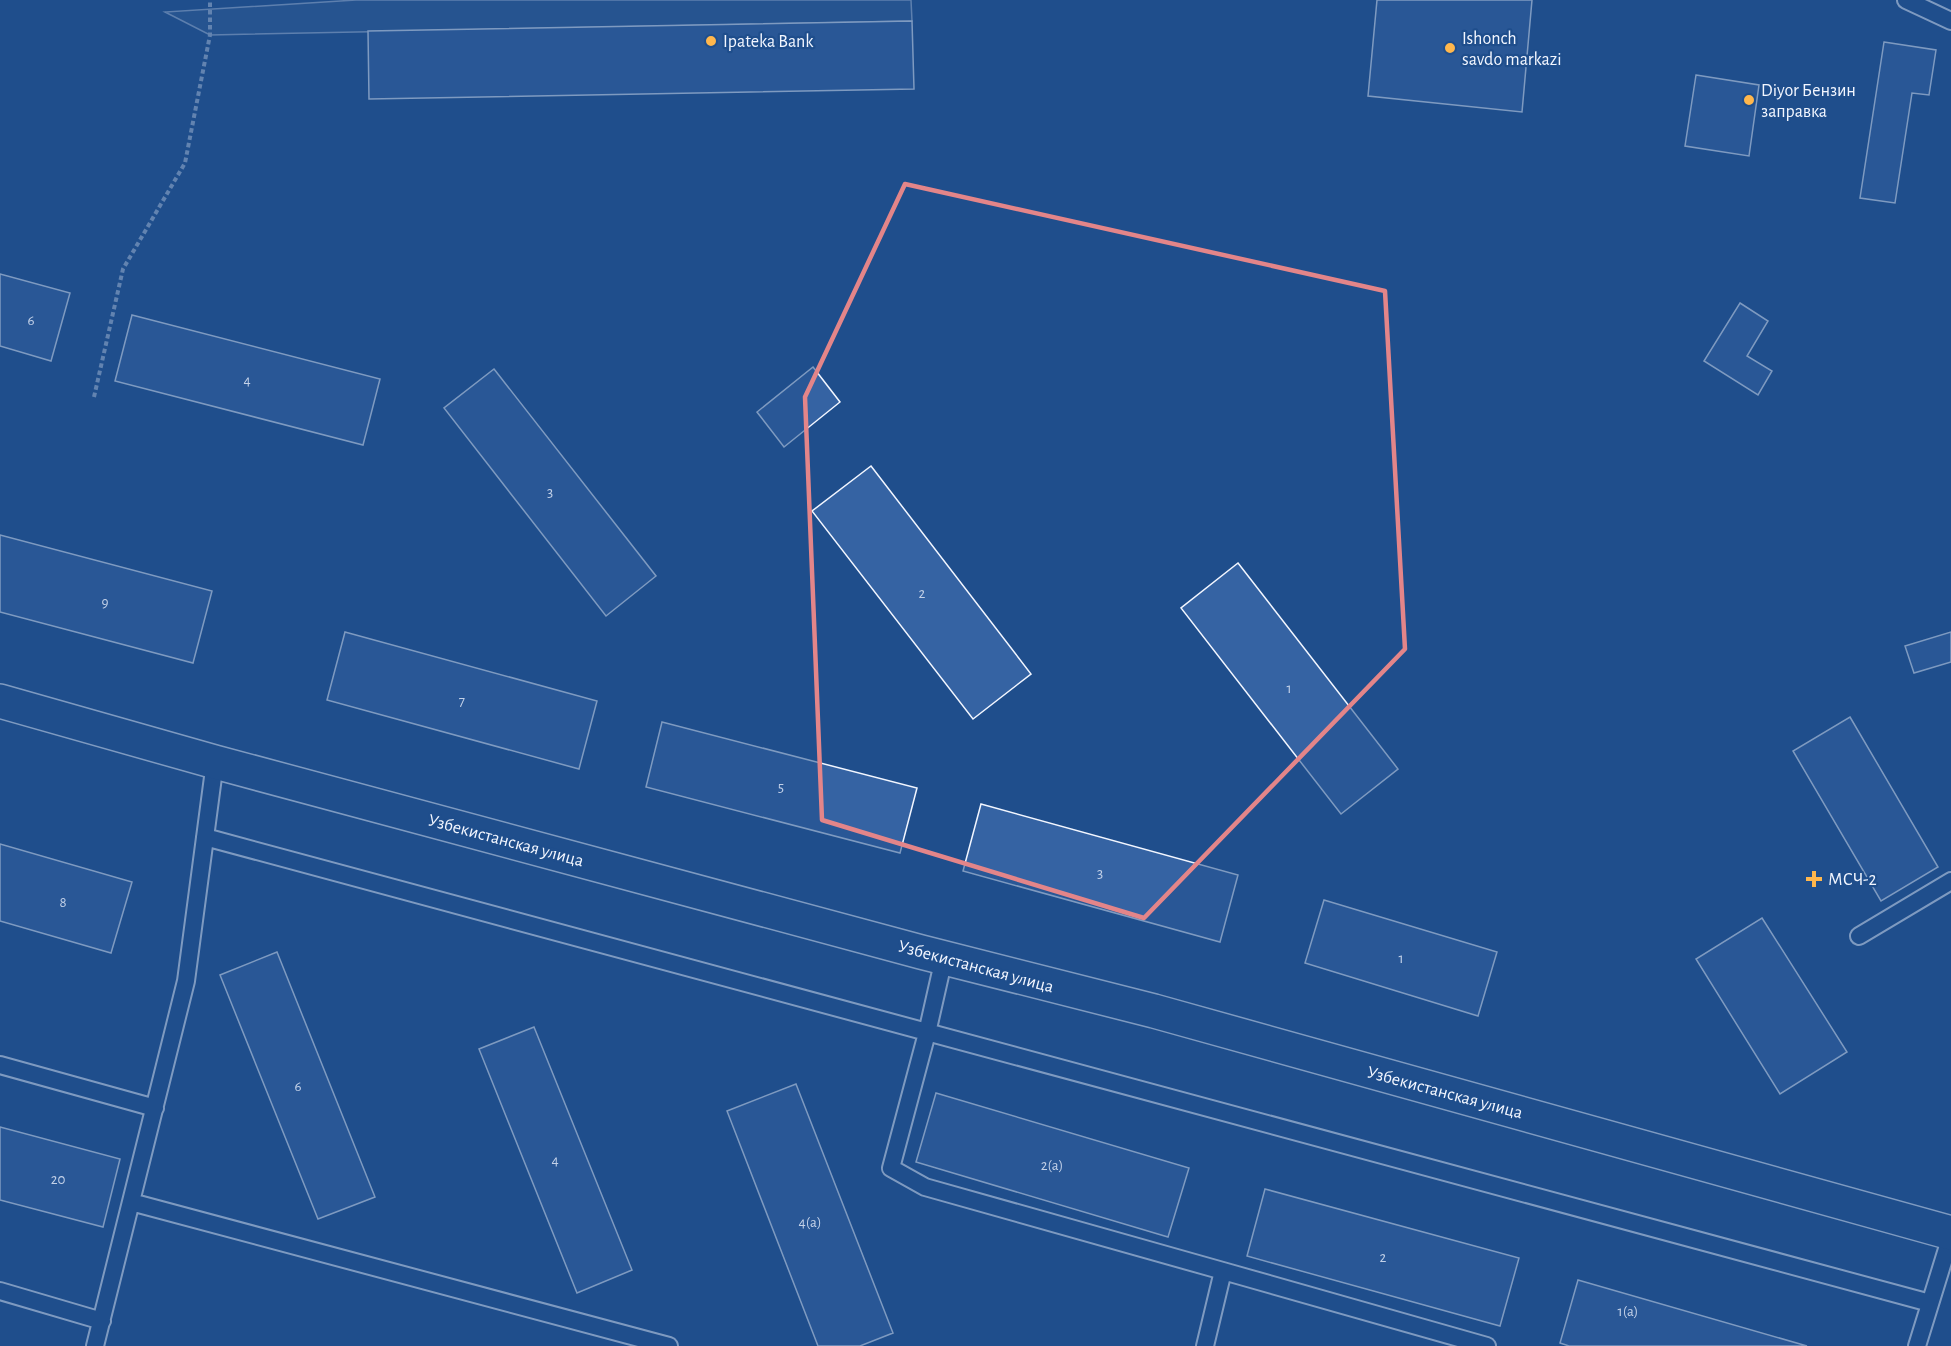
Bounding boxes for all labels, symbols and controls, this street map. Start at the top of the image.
place label: Ishonch savdo markazi [1462,30,1562,69]
place label: Ipateka Bank [723,33,814,51]
marker: Ipateka Bank [704,34,718,48]
marker: Ishonch savdo markazi [1443,41,1457,55]
place label: Diyor Бензин заправка [1761,82,1856,121]
marker: Diyor Бензин заправка [1742,93,1756,107]
house number: 6 [27,313,35,328]
house number: 4 [243,373,251,388]
house number: 3 [547,485,553,500]
house number: 2 [919,586,926,601]
house number: 9 [101,595,109,610]
house number: 1 [1286,681,1292,696]
house number: 7 [459,694,465,709]
house number: 5 [778,780,784,795]
street label: Узбекистанская улица [426,811,586,870]
house number: 3 [1097,866,1103,881]
marker: МСЧ-2 [1805,870,1823,888]
place label: МСЧ-2 [1828,871,1877,889]
house number: 8 [59,895,67,910]
street label: Узбекистанская улица [896,937,1056,996]
house number: 1 [1398,951,1404,966]
street label: Узбекистанская улица [1365,1063,1525,1122]
house number: 6 [294,1079,302,1094]
house number: 4 [551,1153,559,1168]
house number: 2(а) [1041,1158,1063,1173]
house number: 20 [51,1172,65,1187]
house number: 4(а) [799,1215,821,1230]
house number: 2 [1380,1250,1387,1265]
house number: 1(а) [1618,1304,1638,1319]

